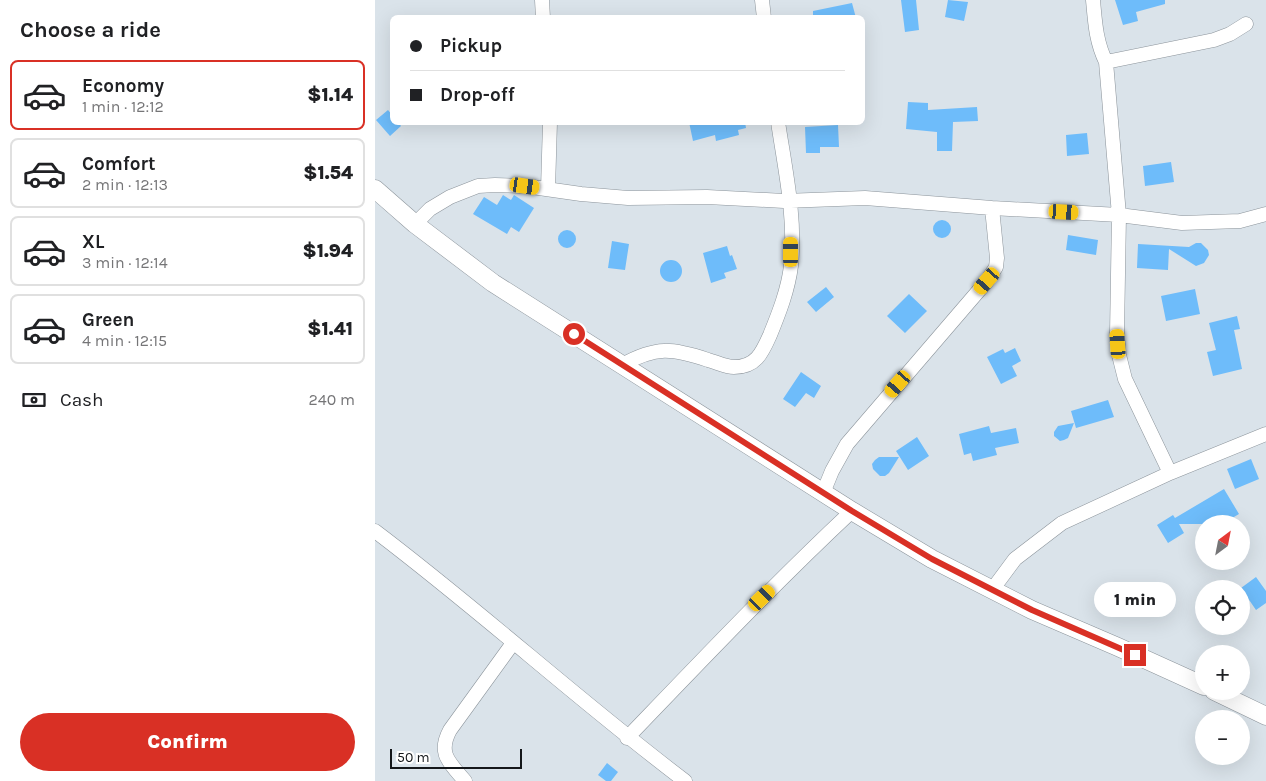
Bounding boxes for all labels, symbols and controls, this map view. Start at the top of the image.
text: Choose a ride [20,17,161,43]
text: Pickup [440,35,502,57]
icon: car [22,73,67,118]
text: Economy [82,75,164,97]
text: $1.14 [307,84,353,106]
text: Drop-off [440,84,515,106]
text: 1 min · 12:12 [82,97,164,116]
icon: car [22,151,67,196]
text: Comfort [82,153,156,175]
text: $1.54 [303,162,353,184]
text: 2 min · 12:13 [82,175,168,194]
car [509,176,540,196]
car [1048,204,1079,220]
icon: car [22,229,67,274]
text: XL [82,231,104,253]
car [783,237,798,267]
text: $1.94 [302,240,353,262]
text: 3 min · 12:14 [82,253,168,272]
car [971,265,1002,297]
icon: car [22,307,67,352]
text: Green [82,309,134,331]
text: $1.41 [307,318,353,340]
route start [563,323,585,345]
car [1109,329,1126,359]
text: 4 min · 12:15 [82,331,167,350]
car [882,368,913,400]
icon: cash [20,386,48,414]
text: Cash [60,389,104,411]
text: 240 m [309,390,355,409]
north arrow [1195,515,1250,570]
map controls [1195,515,1250,765]
button: locate [1195,580,1250,635]
car [746,582,778,614]
callout: 1 min [1094,582,1176,618]
text: 1 min [1114,590,1156,609]
route end [1124,644,1146,666]
button: + [1195,645,1250,700]
button: − [1195,710,1250,765]
button: Confirm [20,713,355,771]
scale bar [390,746,523,769]
text: 50 m [397,749,430,766]

